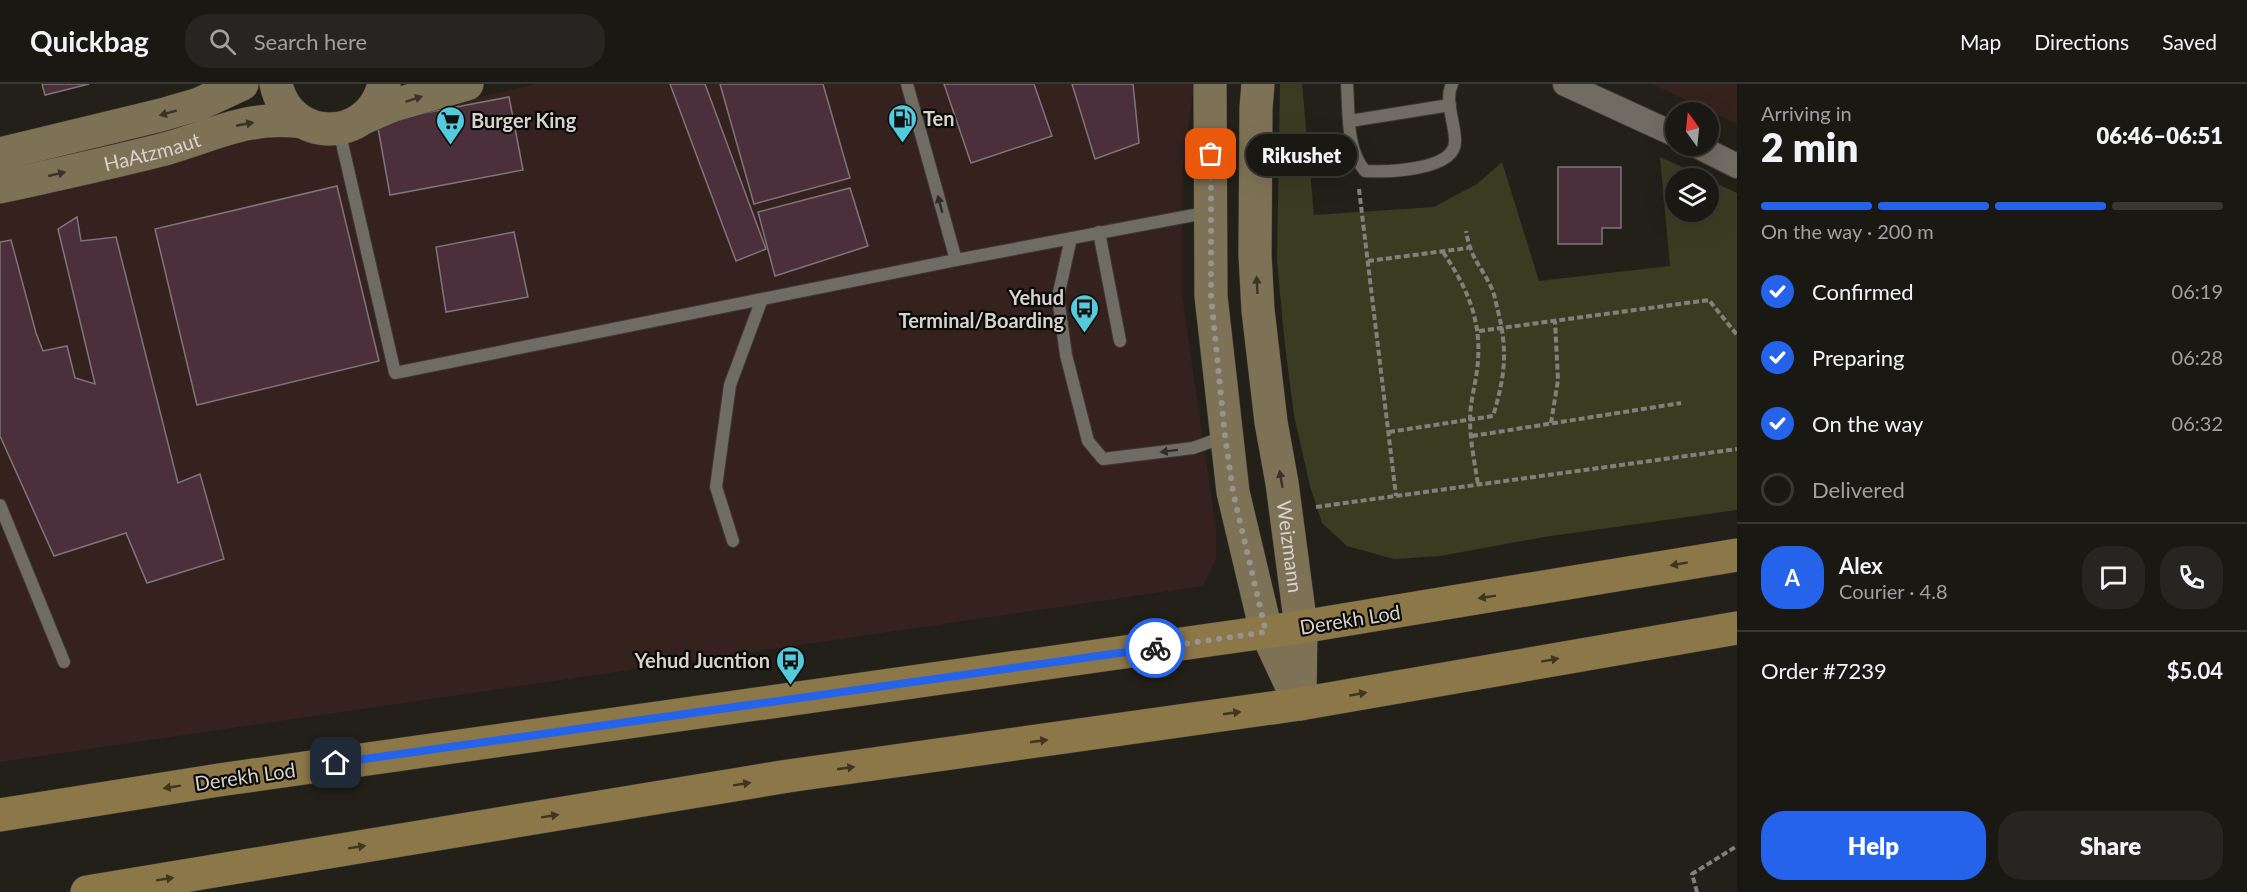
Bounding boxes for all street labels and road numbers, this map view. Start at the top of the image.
street label: HaAtzmaut [101,127,203,176]
street label: Weizmann [1272,499,1308,594]
street label: Derekh Lod [1298,599,1402,639]
street label: Derekh Lod [193,757,297,795]

